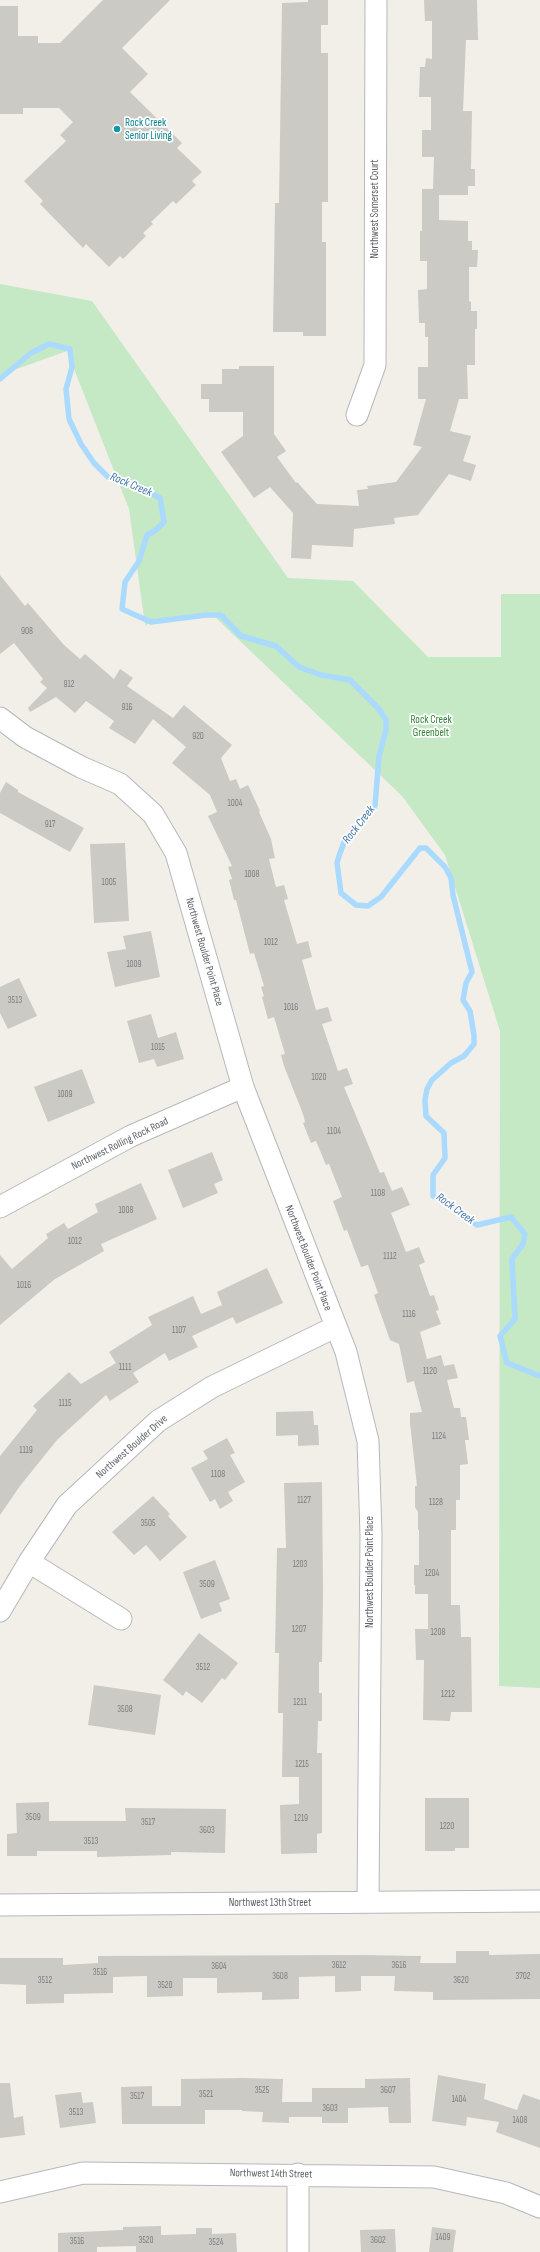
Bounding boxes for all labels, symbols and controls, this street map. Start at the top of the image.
place label: Rock Creek Senior Living [125,116,172,142]
marker: Rock Creek Senior Living [112,124,122,134]
street label: Northwest Somerset Court [368,159,382,259]
water label: Rock Creek [108,470,154,500]
house number: 908 [21,627,33,637]
house number: 912 [64,680,74,690]
house number: 916 [121,703,133,713]
park label: Rock Creek Greenbelt [410,713,452,739]
house number: 920 [192,732,204,742]
house number: 1004 [228,799,242,809]
water label: Rock Creek [340,803,378,847]
house number: 917 [45,820,55,830]
house number: 1008 [244,870,260,880]
house number: 1005 [102,878,116,888]
street label: Northwest Boulder Point Place [182,896,226,1008]
house number: 1012 [264,938,278,948]
house number: 1009 [126,960,142,970]
house number: 3513 [8,996,22,1006]
house number: 1016 [284,1003,298,1013]
house number: 1015 [151,1043,165,1053]
house number: 1020 [312,1073,326,1083]
house number: 1009 [57,1090,73,1100]
street label: Northwest Rolling Rock Road [69,1115,171,1173]
house number: 1104 [327,1127,341,1137]
house number: 1108 [371,1189,385,1199]
water label: Rock Creek [433,1190,477,1228]
street label: Northwest Boulder Point Place [282,1203,334,1313]
house number: 1008 [118,1206,134,1216]
house number: 1012 [68,1237,82,1247]
house number: 1112 [383,1252,397,1262]
house number: 1016 [17,1281,31,1291]
house number: 1116 [402,1310,416,1320]
house number: 1107 [172,1326,186,1336]
house number: 1111 [119,1363,131,1373]
house number: 1120 [423,1367,437,1377]
house number: 1115 [58,1399,72,1409]
street label: Northwest Boulder Drive [94,1412,170,1482]
house number: 1124 [432,1432,446,1442]
house number: 1119 [19,1446,33,1456]
house number: 1108 [211,1470,225,1480]
house number: 1127 [297,1496,311,1506]
house number: 1128 [429,1498,443,1508]
street label: Northwest Boulder Point Place [363,1516,377,1628]
house number: 3505 [140,1519,156,1529]
house number: 1203 [293,1560,307,1570]
house number: 1204 [425,1569,439,1579]
house number: 3509 [199,1580,215,1590]
house number: 1207 [292,1625,306,1635]
house number: 1208 [431,1628,445,1638]
house number: 3512 [196,1663,210,1673]
house number: 1212 [441,1690,455,1700]
house number: 1211 [293,1698,307,1708]
house number: 3508 [117,1705,133,1715]
house number: 1215 [295,1760,309,1770]
house number: 3509 [25,1813,41,1823]
house number: 1219 [294,1814,308,1824]
house number: 3517 [141,1818,155,1828]
house number: 1220 [440,1822,454,1832]
house number: 3603 [199,1826,215,1836]
house number: 3513 [84,1837,98,1847]
street label: Northwest 13th Street [229,1896,311,1910]
house number: 3612 [332,1961,346,1971]
house number: 3616 [392,1961,406,1971]
house number: 3604 [211,1962,227,1972]
house number: 3516 [93,1968,107,1978]
house number: 3608 [272,1972,288,1982]
house number: 3702 [515,1972,531,1982]
house number: 3512 [38,1976,52,1986]
house number: 3620 [453,1976,469,1986]
house number: 3520 [157,1981,173,1991]
house number: 3525 [255,2086,269,2096]
house number: 3607 [380,2086,396,2096]
house number: 3521 [199,2090,213,2100]
house number: 3517 [130,2092,144,2102]
house number: 1404 [452,2095,466,2105]
house number: 3603 [322,2104,338,2114]
house number: 3513 [69,2108,83,2118]
house number: 1408 [513,2116,527,2126]
street label: Northwest 14th Street [230,2167,312,2181]
house number: 1409 [436,2233,450,2243]
house number: 3520 [138,2236,154,2246]
house number: 3602 [370,2236,386,2246]
house number: 3516 [70,2237,84,2247]
house number: 3524 [209,2238,223,2248]

